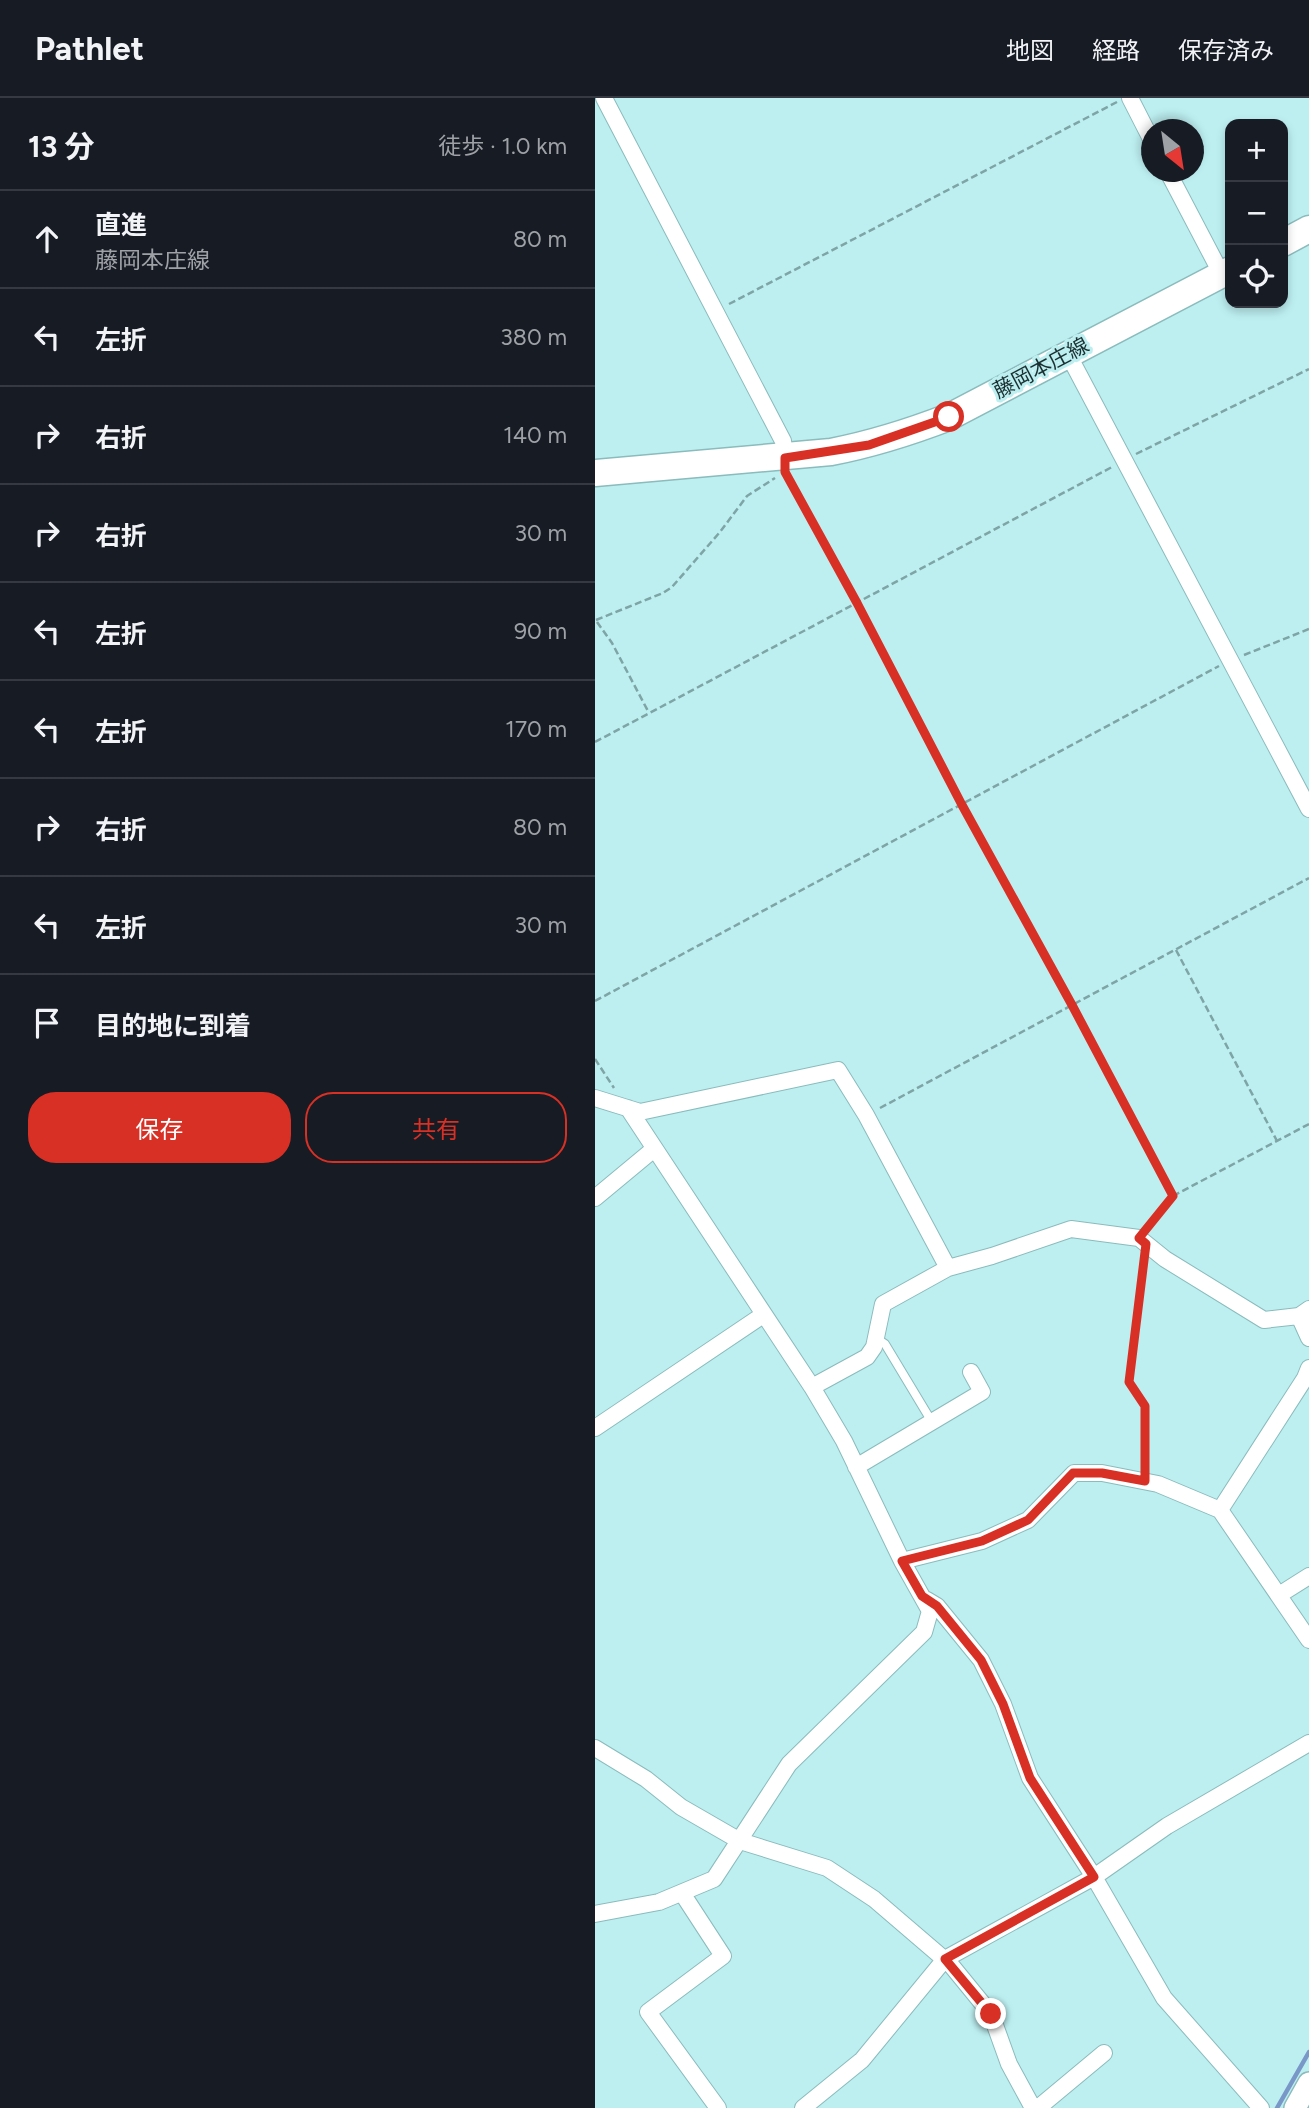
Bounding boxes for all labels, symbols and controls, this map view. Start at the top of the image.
text: Pathlet [35,29,144,68]
text: 地図 [1006,36,1054,65]
text: 経路 [1092,36,1140,65]
text: 保存済み [1178,36,1274,65]
north arrow [1141,119,1204,182]
map controls [1225,119,1288,308]
button: + [1225,119,1288,182]
text: 13 分 [28,128,94,165]
text: 徒歩 · 1.0 km [438,132,567,160]
button: − [1225,182,1288,245]
text: 直進 [95,209,147,241]
icon: ahead [28,220,66,258]
text: 80 m [513,225,567,253]
button: locate [1225,245,1288,308]
text: 藤岡本庄線 [95,246,210,274]
icon: left [28,318,66,356]
text: 380 m [500,323,567,351]
text: 左折 [95,324,147,356]
street label: 藤岡本庄線 [989,332,1093,403]
route start [933,401,964,432]
icon: right [28,416,66,454]
text: 140 m [503,421,567,449]
text: 右折 [95,422,147,454]
icon: right [28,514,66,552]
text: 30 m [514,519,567,547]
text: 右折 [95,520,147,552]
icon: left [28,612,66,650]
text: 90 m [514,617,567,645]
text: 左折 [95,618,147,650]
icon: left [28,710,66,748]
text: 170 m [505,715,567,743]
text: 左折 [95,716,147,748]
icon: right [28,808,66,846]
text: 80 m [513,813,567,841]
text: 右折 [95,814,147,846]
icon: left [28,906,66,944]
text: 30 m [514,911,567,939]
text: 左折 [95,912,147,944]
icon: arrive [28,1004,66,1042]
text: 目的地に到着 [95,1010,251,1042]
button: 保存 [28,1092,291,1163]
button: 共有 [305,1092,567,1163]
route end [975,1998,1006,2029]

